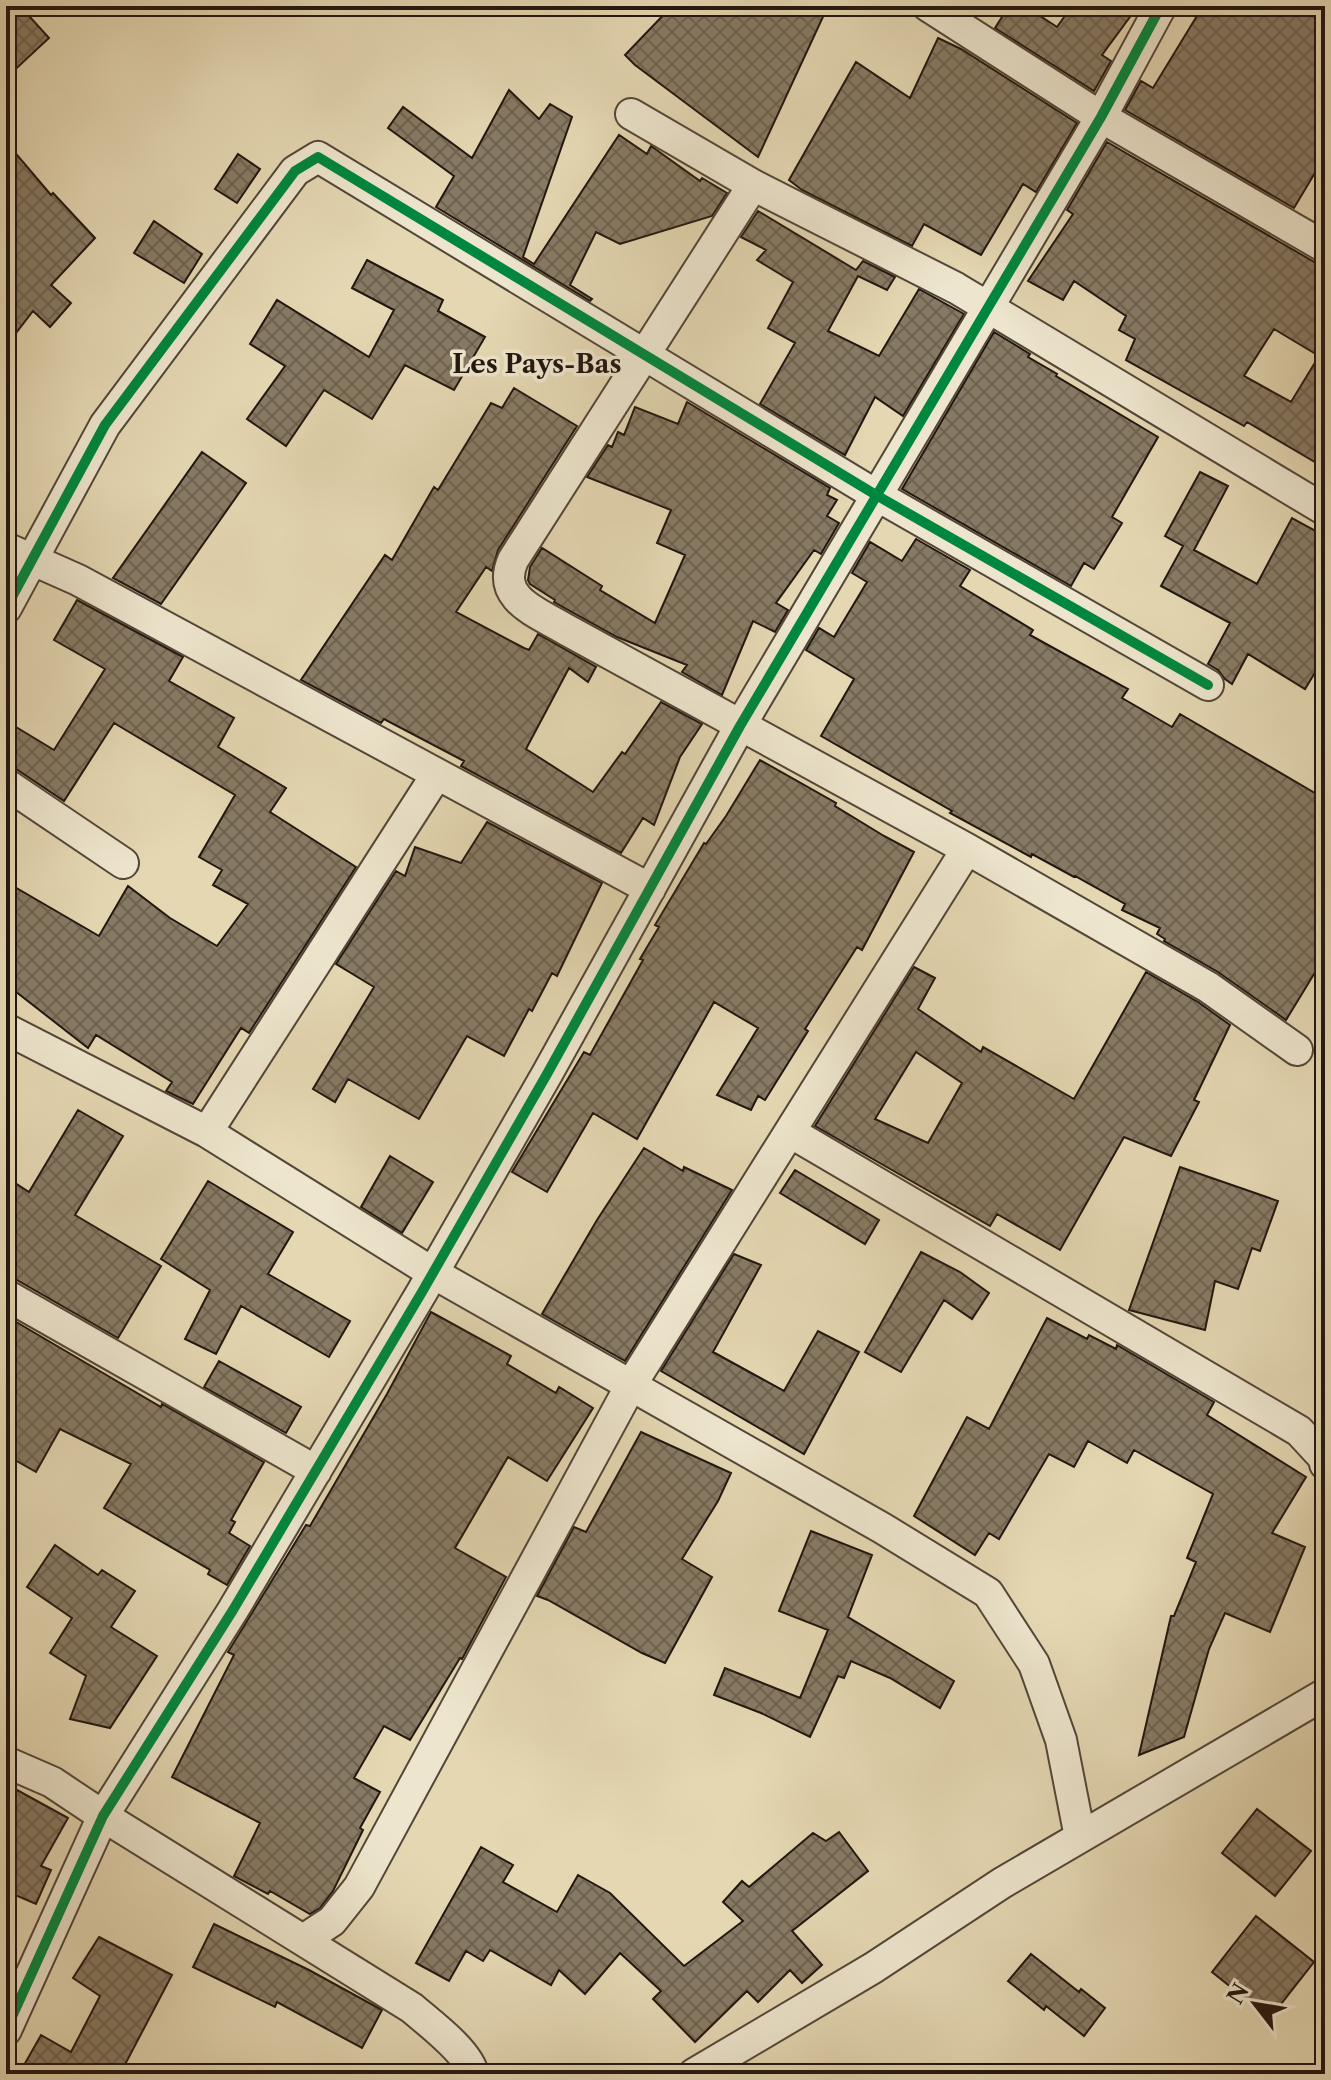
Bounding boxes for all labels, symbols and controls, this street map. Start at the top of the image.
district label: Les Pays-Bas [452,348,622,380]
north arrow [1215,1964,1295,2044]
text: N [1222,1979,1255,2009]

